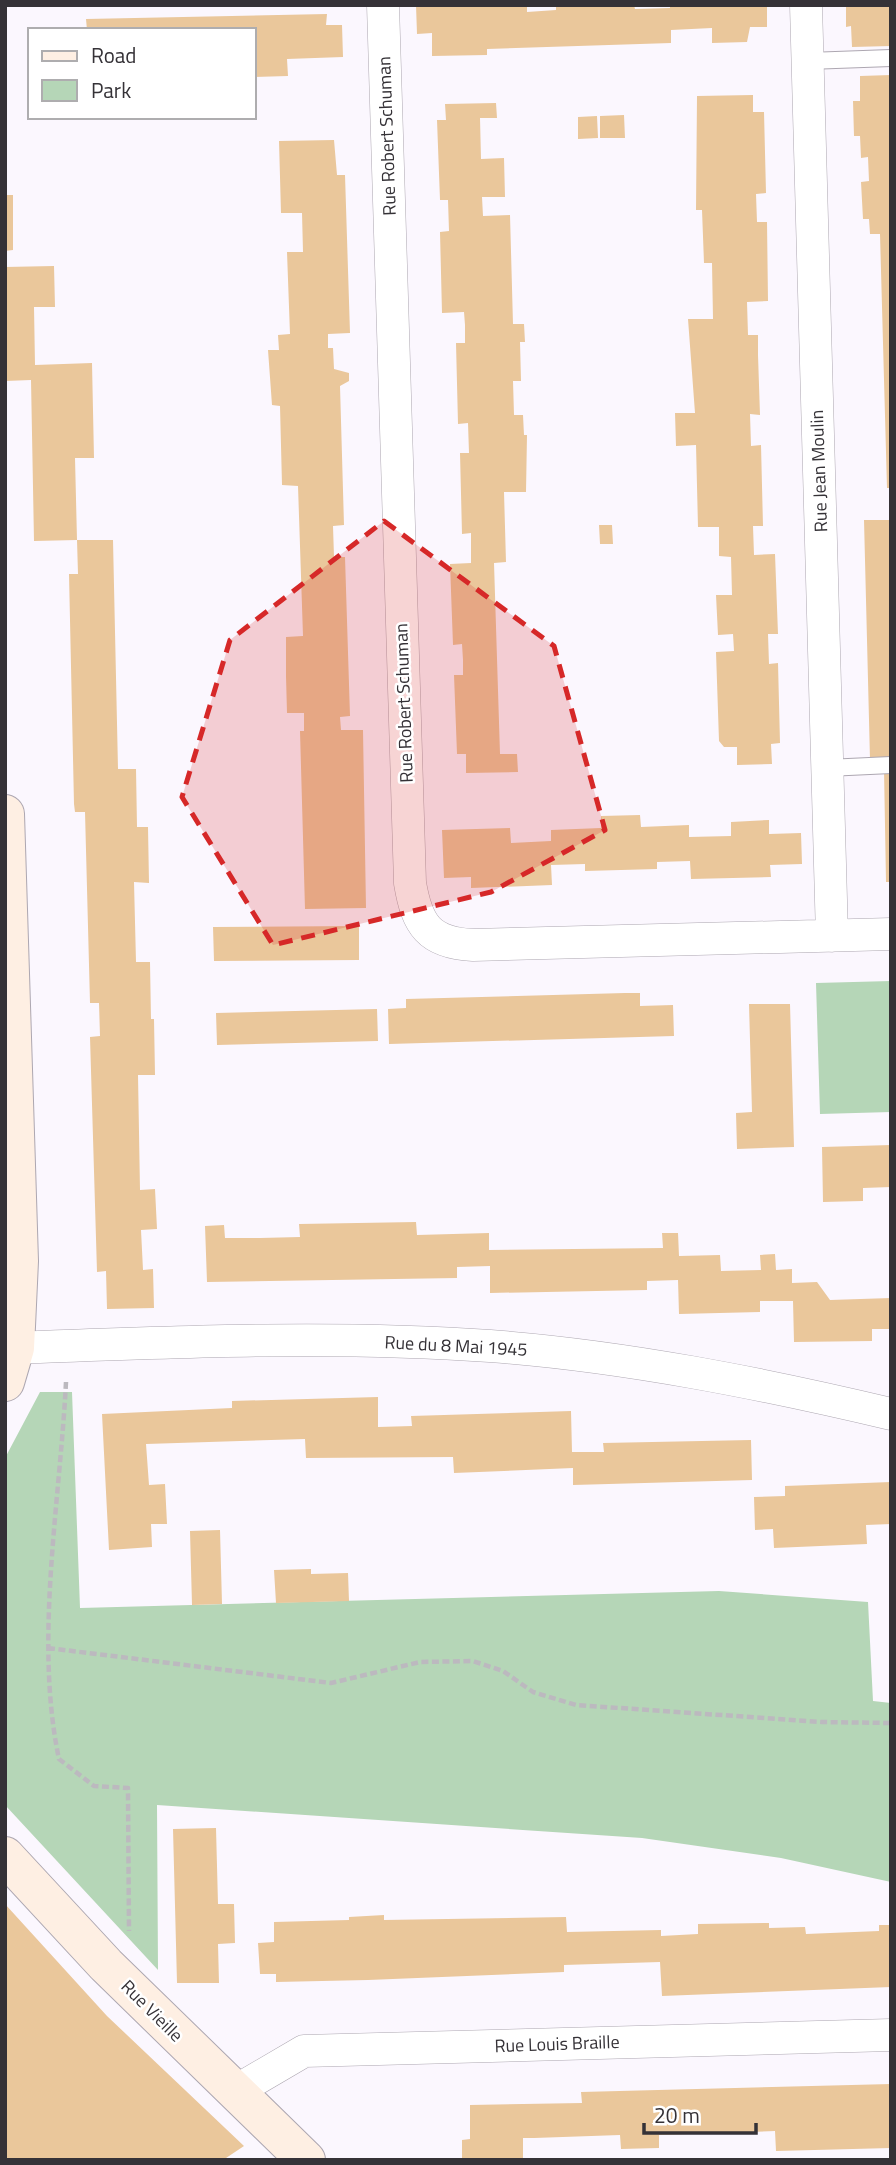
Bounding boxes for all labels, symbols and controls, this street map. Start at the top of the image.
legend [28,28,256,119]
text: Road [91,39,136,71]
street label: Rue Robert Schuman [370,56,403,216]
text: Park [91,74,131,106]
street label: Rue Jean Moulin [803,409,834,533]
street label: Rue Robert Schuman [387,623,420,783]
street label: Rue du 8 Mai 1945 [384,1328,528,1363]
street label: Rue Vieille [115,1973,190,2048]
street label: Rue Louis Braille [494,2028,620,2059]
scale bar [644,2092,756,2136]
text: 20 m [654,2099,700,2131]

